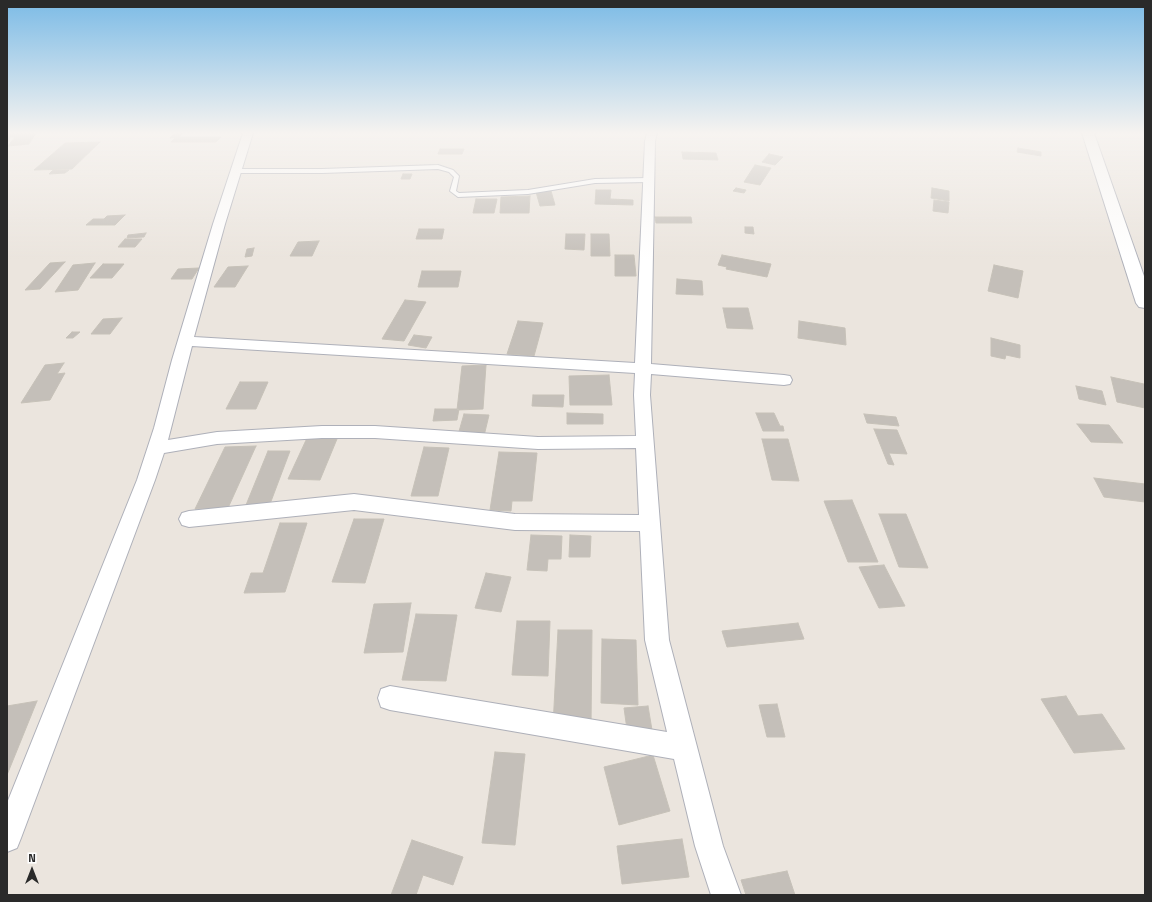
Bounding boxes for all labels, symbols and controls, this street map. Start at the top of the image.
north arrow [12,850,52,890]
text: N [28,850,36,866]

